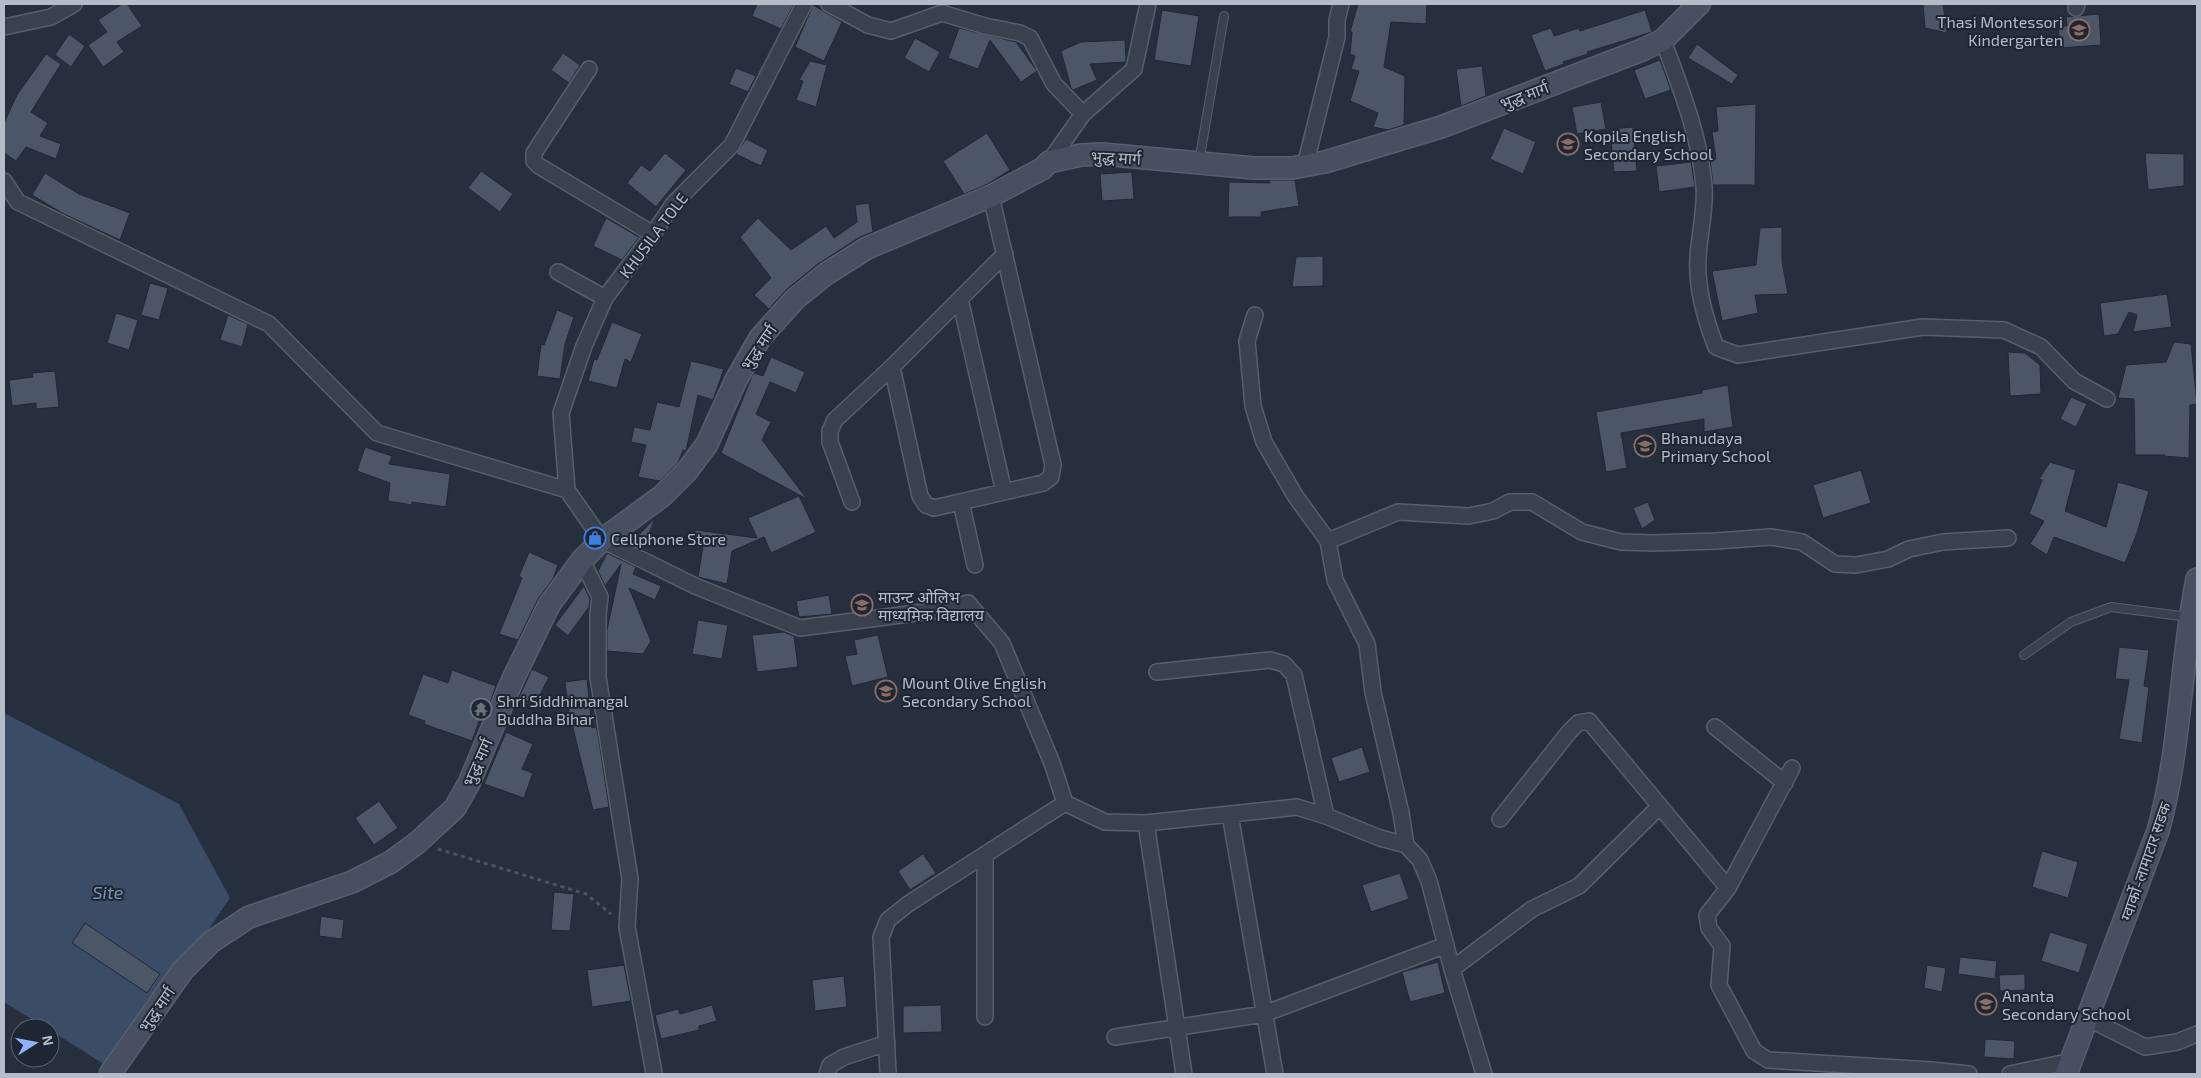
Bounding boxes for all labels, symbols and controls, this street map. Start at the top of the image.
place label: Thasi Montessori Kindergarten [1937,12,2063,49]
school or university icon: Thasi Montessori Kindergarten [2067,18,2091,42]
street label: भुद्ध मार्ग [1497,77,1553,115]
place label: Kopila English Secondary School [1584,126,1713,163]
school or university icon: Kopila English Secondary School [1556,132,1580,156]
street label: भुद्ध मार्ग [1090,146,1143,170]
street label: KHUSILA TOLE [615,189,691,281]
street label: भुद्ध मार्ग [736,320,782,374]
place label: Bhanudaya Primary School [1661,428,1771,465]
school or university icon: Bhanudaya Primary School [1633,434,1657,458]
shop icon: Cellphone Store [583,526,607,550]
place label: Cellphone Store [611,529,726,548]
place label: माउन्ट ओलिभ माध्यमिक विद्यालय [878,587,985,624]
school or university icon: माउन्ट ओलिभ माध्यमिक विद्यालय [850,593,874,617]
place label: Mount Olive English Secondary School [902,673,1046,710]
school or university icon: Mount Olive English Secondary School [874,679,898,703]
place label: Shri Siddhimangal Buddha Bihar [497,691,628,728]
temple icon: Shri Siddhimangal Buddha Bihar [469,697,493,721]
street label: भुद्ध मार्ग [458,734,498,790]
street label: ग्वार्को-लामाटार सडक [2116,799,2174,923]
water label: Site [93,881,124,903]
street label: भुद्ध मार्ग [134,982,180,1036]
place label: Ananta Secondary School [2002,986,2131,1023]
school or university icon: Ananta Secondary School [1974,992,1998,1016]
north arrow [10,1018,60,1068]
text: N [39,1034,58,1047]

